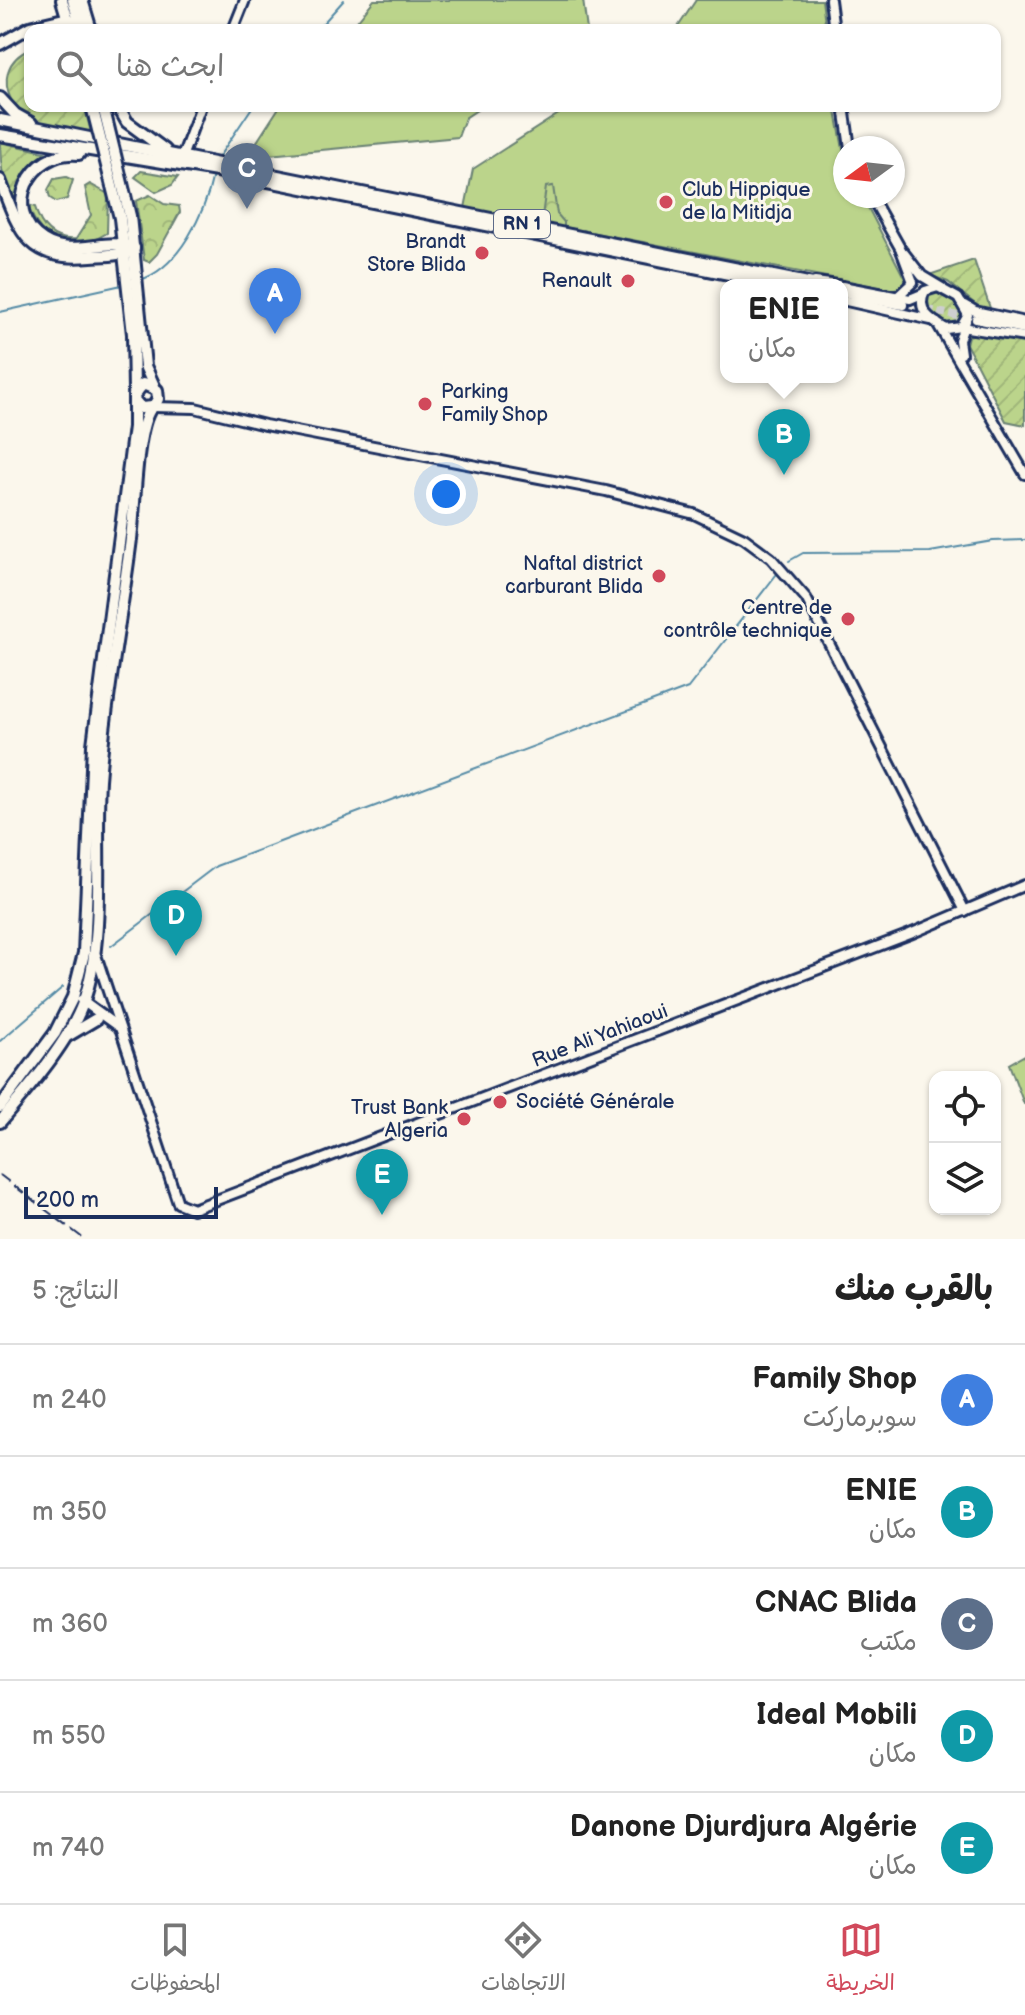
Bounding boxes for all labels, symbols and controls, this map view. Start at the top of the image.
search box [24,24,1001,112]
icon: search [52,46,96,90]
text: ابحث هنا [116,49,224,85]
north arrow [833,136,905,208]
pin: C [221,143,273,209]
place label: Club Hippique de la Mitidja [682,178,810,225]
marker: Club Hippique de la Mitidja [657,193,675,211]
road number: RN 1 [494,210,550,238]
place label: Brandt Store Blida [367,230,466,277]
marker: Brandt Store Blida [473,244,491,262]
pin: A [249,268,301,334]
place label: Renault [542,269,612,293]
marker: Renault [619,272,637,290]
popup [720,279,848,383]
text: ENIE [748,292,820,328]
text: مكان [748,334,796,365]
place label: Parking Family Shop [441,380,548,427]
marker: Parking Family Shop [416,395,434,413]
pin: B [758,409,810,475]
your location [426,474,466,514]
place label: Naftal district carburant Blida [505,552,643,599]
marker: Naftal district carburant Blida [650,567,668,585]
place label: Centre de contrôle technique [663,596,832,643]
marker: Centre de contrôle technique [839,610,857,628]
pin: D [150,890,202,956]
street label: Rue Ali Yahiaoui [529,999,671,1073]
map controls [929,1071,1001,1215]
button: locate [929,1071,1001,1143]
place label: Société Générale [516,1090,675,1114]
marker: Société Générale [491,1093,509,1111]
place label: Trust Bank Algeria [351,1096,448,1143]
marker: Trust Bank Algeria [455,1110,473,1128]
button: layers [929,1143,1001,1215]
pin: E [356,1149,408,1215]
scale bar [24,1183,218,1219]
text: 200 m [36,1187,99,1214]
text: بالقرب منك [835,1269,993,1310]
text: النتائج: 5 [32,1276,119,1307]
text: Family Shop [752,1361,917,1397]
text: 240 m [32,1385,107,1416]
text: A [959,1385,975,1416]
text: سوبرماركت [803,1403,917,1434]
text: ENIE [845,1473,917,1509]
text: 350 m [32,1497,107,1528]
text: B [958,1497,976,1528]
text: مكان [869,1515,917,1546]
text: CNAC Blida [755,1585,917,1621]
text: 360 m [32,1609,108,1640]
text: C [958,1609,976,1640]
text: مكتب [860,1627,917,1658]
text: Ideal Mobili [756,1697,917,1733]
text: 550 m [32,1721,106,1752]
text: D [958,1721,976,1752]
text: مكان [869,1739,917,1770]
text: Danone Djurdjura Algérie [570,1809,917,1845]
text: 740 m [32,1833,104,1864]
text: E [959,1833,975,1864]
text: مكان [869,1851,917,1882]
tab: المحفوظات [130,1918,221,2002]
tab: الاتجاهات [481,1918,566,2002]
tab: الخريطة [826,1918,895,2002]

